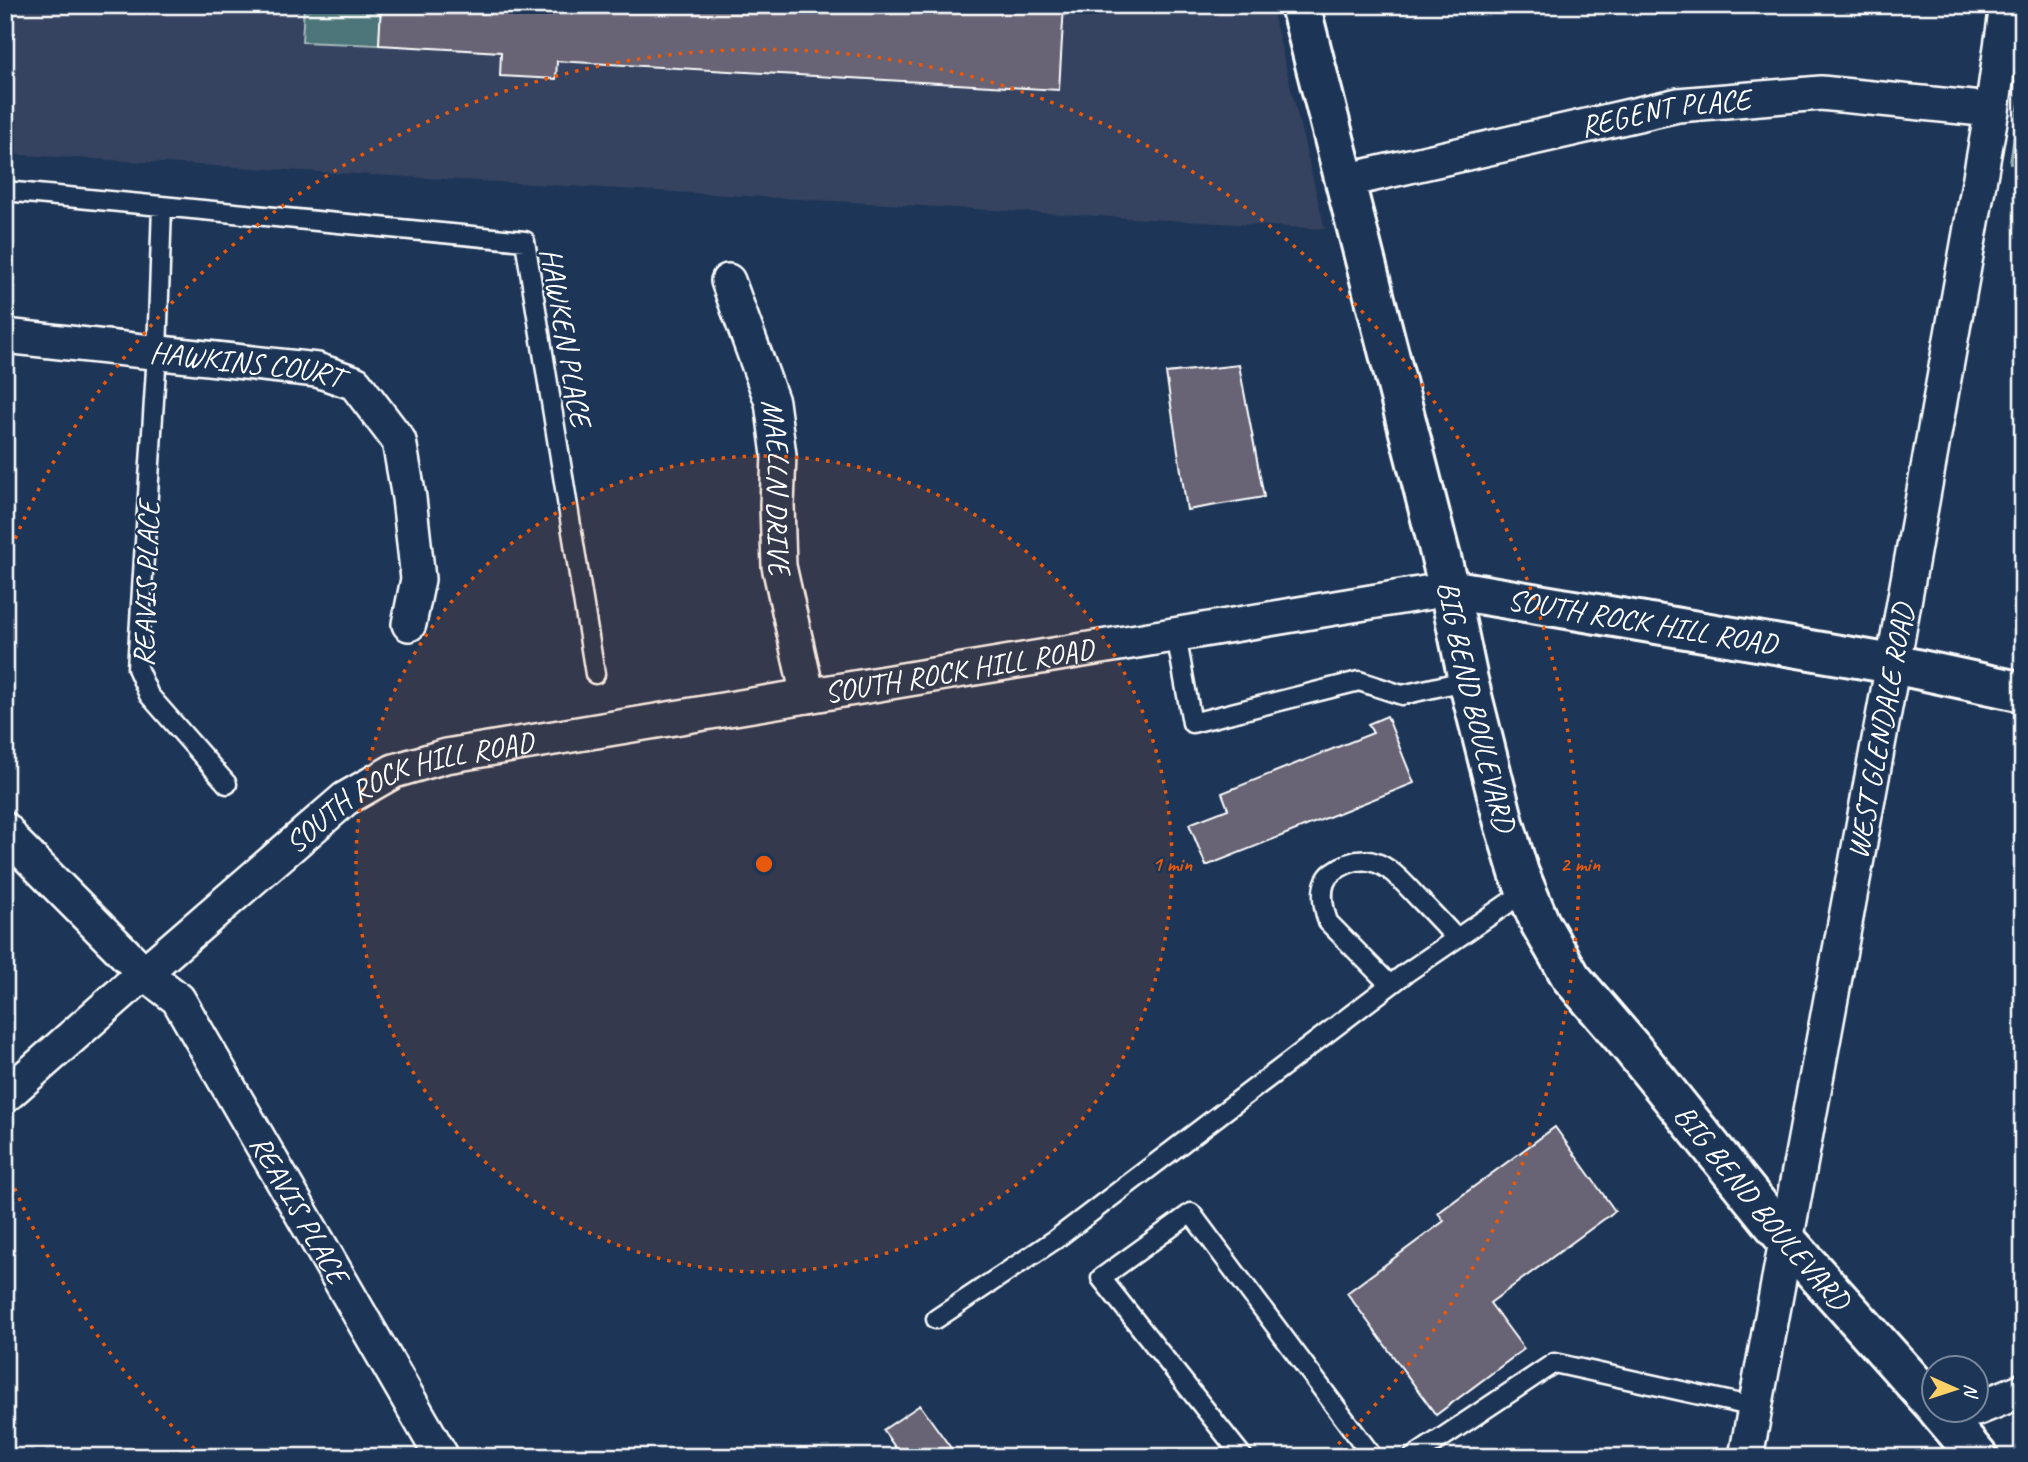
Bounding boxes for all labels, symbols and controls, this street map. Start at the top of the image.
street label: REGENT PLACE [1577,80,1756,146]
street label: HAWKEN PLACE [532,245,601,433]
street label: HAWKINS COURT [148,333,355,399]
street label: MAELLN DRIVE [753,397,800,582]
street label: REAVIS PLACE [124,497,168,667]
street label: BIG BEND BOULEVARD [1429,578,1525,838]
street label: SOUTH ROCK HILL ROAD [1505,580,1782,663]
street label: WEST GLENDALE ROAD [1838,598,1923,862]
street label: SOUTH ROCK HILL ROAD [822,629,1099,712]
street label: SOUTH ROCK HILL ROAD [277,722,539,862]
text: 1 min [1152,851,1192,877]
text: 2 min [1560,851,1600,877]
centre of rings [752,852,776,876]
street label: BIG BEND BOULEVARD [1666,1097,1860,1320]
street label: REAVIS PLACE [241,1128,359,1294]
north arrow [1920,1354,1990,1424]
text: N [1959,1383,1983,1400]

